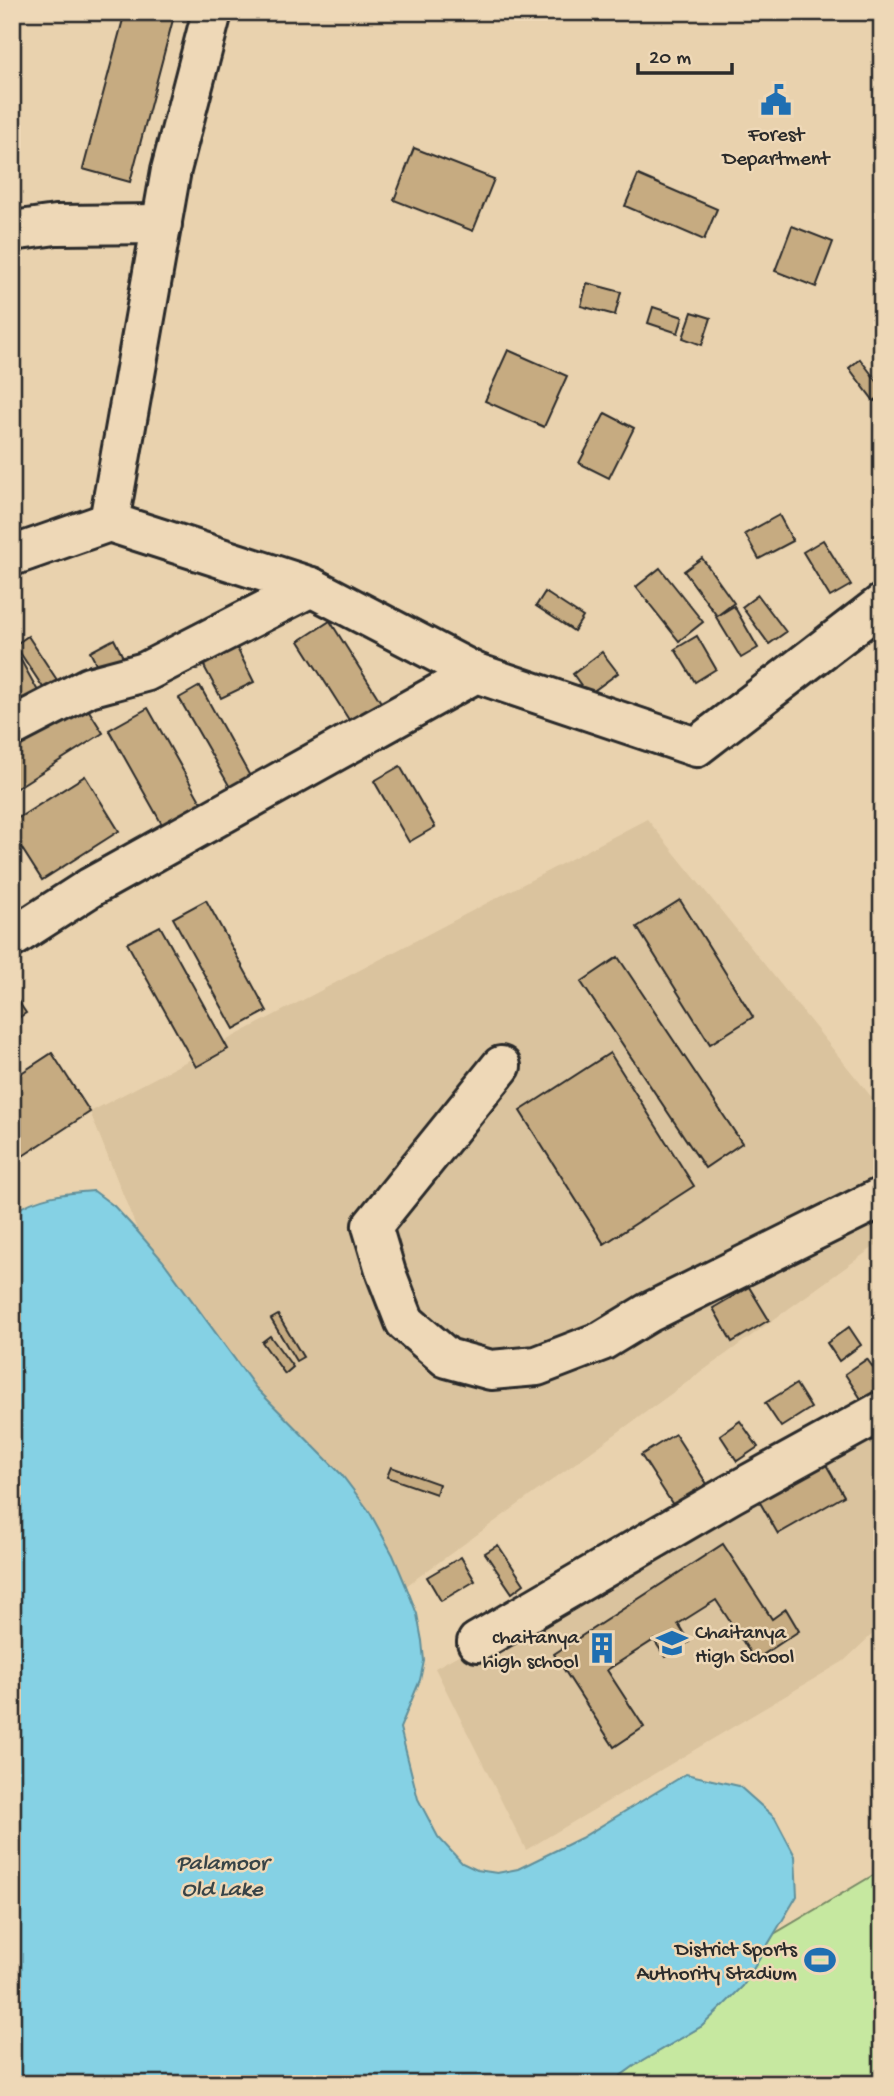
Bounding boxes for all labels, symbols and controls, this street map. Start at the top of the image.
scale bar [638,32,733,76]
text: 20 m [649,47,691,72]
public building icon: Forest Department [759,83,793,117]
place label: Forest Department [721,124,832,173]
place label: Chaitanya High School [695,1622,794,1671]
school or university icon: Chaitanya High School [655,1626,689,1660]
place label: chaitanya high school [482,1627,580,1676]
building icon: chaitanya high school [585,1631,619,1665]
water label: Palamoor Old Lake [176,1851,273,1904]
place label: District Sports Authority Stadium [637,1939,798,1988]
sports icon: District Sports Authority Stadium [803,1943,837,1977]

